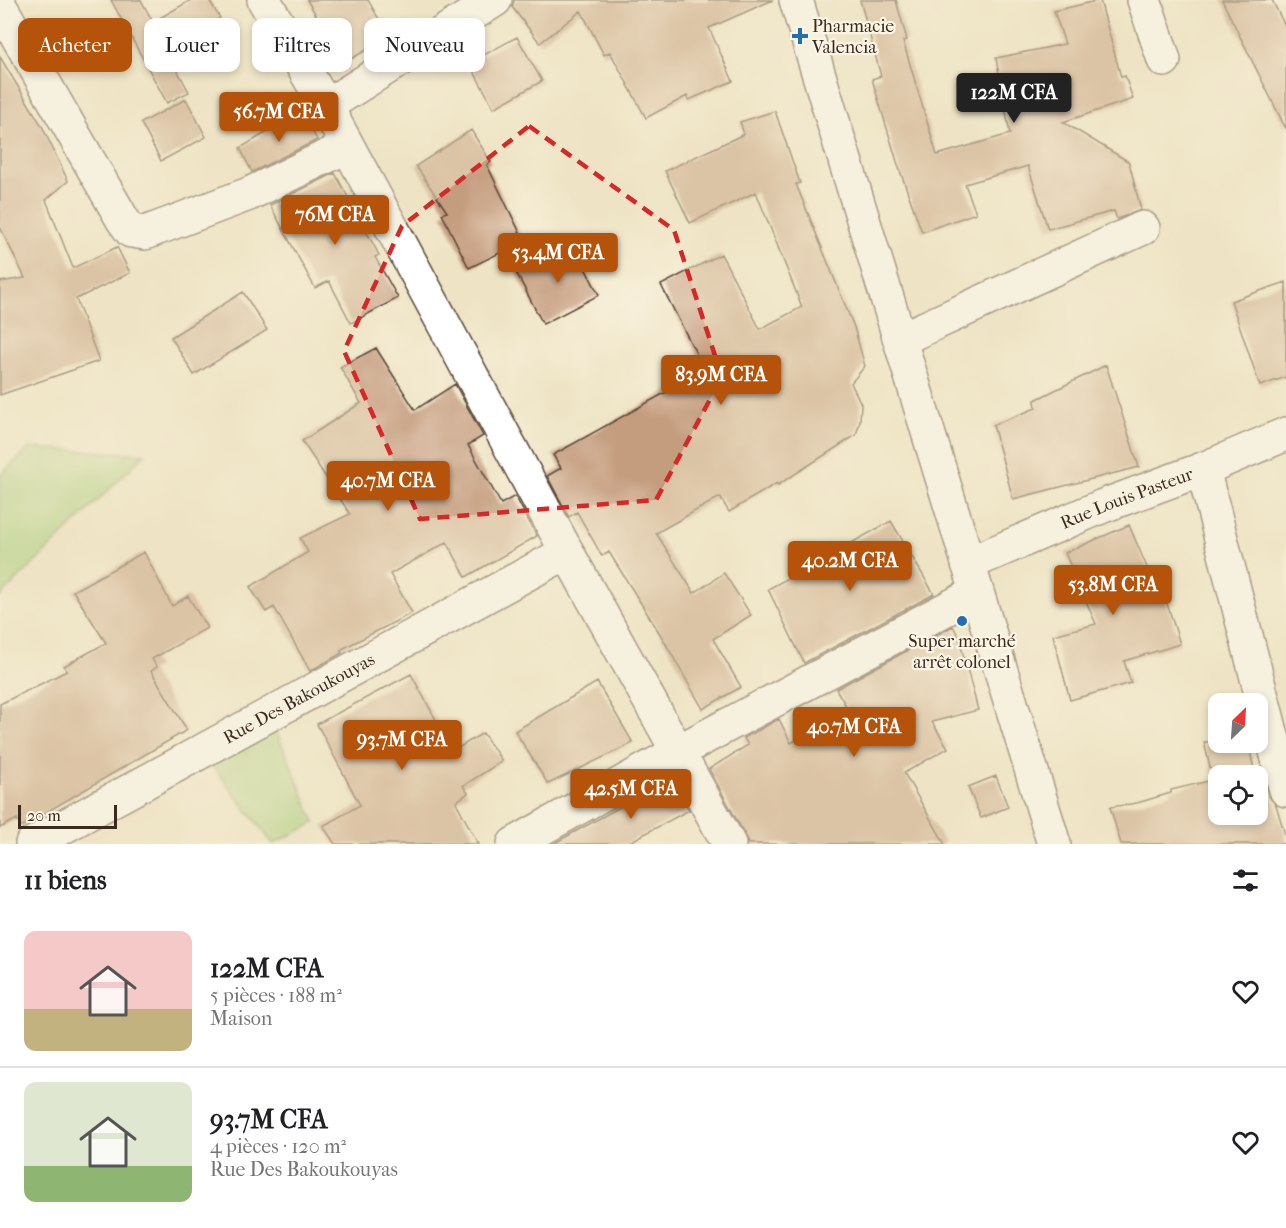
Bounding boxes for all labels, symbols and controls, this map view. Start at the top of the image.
place label: Pharmacie Valencia [811,16,894,58]
chip: Acheter [18,18,132,72]
chip: Louer [144,18,240,72]
chip: Filtres [252,18,352,72]
chip: Nouveau [364,18,485,72]
marker: Pharmacie Valencia [793,29,807,43]
pin: 122M CFA [952,73,1076,124]
text: 122M CFA [970,81,1058,104]
pin: 56.7M CFA [210,92,348,143]
text: 56.7M CFA [233,100,325,123]
pin: 76M CFA [280,195,390,246]
text: 76M CFA [295,203,375,226]
pin: 53.4M CFA [489,233,627,284]
text: 53.4M CFA [512,241,604,264]
pin: 83.9M CFA [652,355,790,406]
text: 83.9M CFA [675,363,767,386]
pin: 40.7M CFA [319,461,457,512]
street label: Rue Louis Pasteur [1058,463,1197,534]
text: 40.7M CFA [341,469,435,492]
pin: 40.2M CFA [781,541,919,592]
text: 40.2M CFA [802,549,898,572]
pin: 53.8M CFA [1044,565,1182,616]
text: 53.8M CFA [1068,573,1158,596]
marker: Super marché arrêt colonel [955,614,969,628]
place label: Super marché arrêt colonel [908,631,1016,673]
street label: Rue Des Bakoukouyas [220,649,379,749]
north arrow [1208,693,1268,753]
map controls [1208,693,1268,825]
pin: 40.7M CFA [785,707,923,758]
text: 40.7M CFA [807,715,901,738]
pin: 93.7M CFA [333,720,471,771]
text: 93.7M CFA [357,728,447,751]
button: locate [1208,765,1268,825]
pin: 42.5M CFA [562,769,700,820]
text: 42.5M CFA [584,777,678,800]
scale bar [18,802,117,830]
text: 20 m [27,806,61,825]
icon: filters [1229,864,1262,897]
text: 11 biens [24,865,107,896]
text: 122M CFA [210,953,323,984]
icon: home [72,955,144,1027]
icon: heart [1229,975,1262,1008]
text: 5 pièces · 188 m² [210,984,342,1007]
text: Maison [210,1007,272,1030]
text: 93.7M CFA [210,1104,328,1135]
icon: home [72,1106,144,1178]
icon: heart [1229,1126,1262,1159]
text: 4 pièces · 120 m² [210,1135,346,1158]
text: Rue Des Bakoukouyas [210,1158,398,1181]

